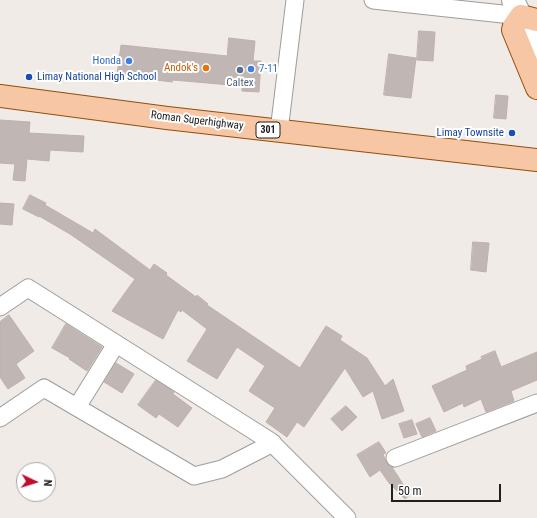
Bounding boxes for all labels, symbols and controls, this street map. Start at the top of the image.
place label: Honda [93,54,121,68]
marker: Honda [124,56,134,66]
place label: Andok's [164,61,198,75]
place label: 7-11 [259,62,278,76]
marker: Andok's [201,63,211,73]
marker: 7-11 [246,64,256,74]
marker: Caltex [235,65,245,75]
place label: Limay National High School [37,70,157,84]
marker: Limay National High School [24,72,34,82]
place label: Caltex [226,76,254,90]
street label: Roman Superhighway [150,109,244,133]
road number: 301 [256,122,280,138]
place label: Limay Townsite [437,126,504,140]
marker: Limay Townsite [507,128,517,138]
north arrow [16,462,56,502]
scale bar [393,476,503,502]
text: N [41,479,54,487]
text: 50 m [398,484,422,498]

